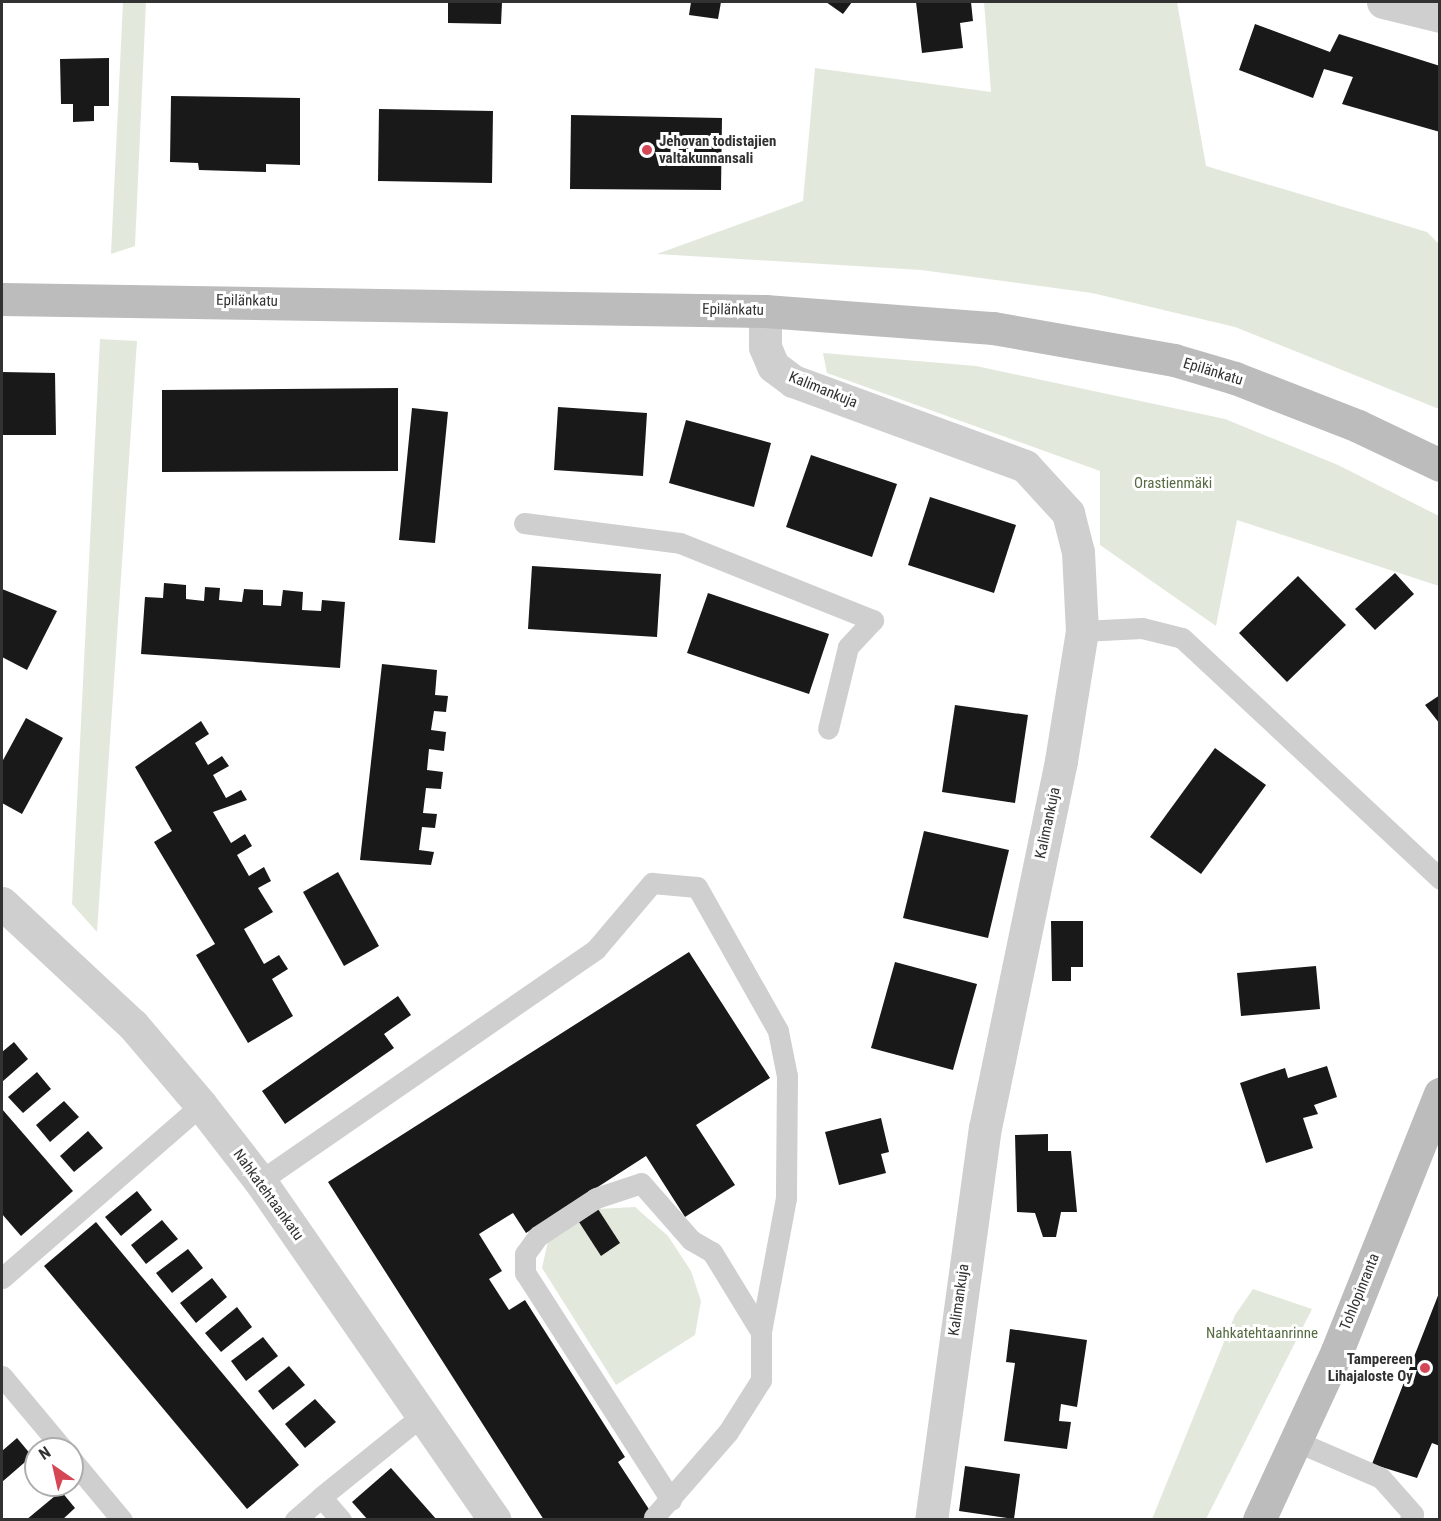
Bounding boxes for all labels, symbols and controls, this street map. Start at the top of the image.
place label: Jehovan todistajien valtakunnansali [659,132,776,167]
marker: Jehovan todistajien valtakunnansali [640,143,654,157]
street label: Epilänkatu [216,291,278,311]
street label: Epilänkatu [702,300,764,320]
street label: Epilänkatu [1181,354,1245,390]
street label: Kalimankuja [786,368,860,412]
park label: Orastienmäki [1134,475,1212,493]
street label: Kalimankuja [1032,786,1064,860]
street label: Nahkatehtaankatu [229,1146,307,1244]
street label: Tohlopinranta [1336,1251,1384,1333]
street label: Kalimankuja [945,1263,973,1337]
park label: Nahkatehtaanrinne [1206,1325,1318,1343]
place label: Tampereen Lihajaloste Oy [1328,1350,1413,1385]
marker: Tampereen Lihajaloste Oy [1418,1361,1432,1375]
north arrow [24,1437,84,1497]
text: N [35,1443,54,1464]

